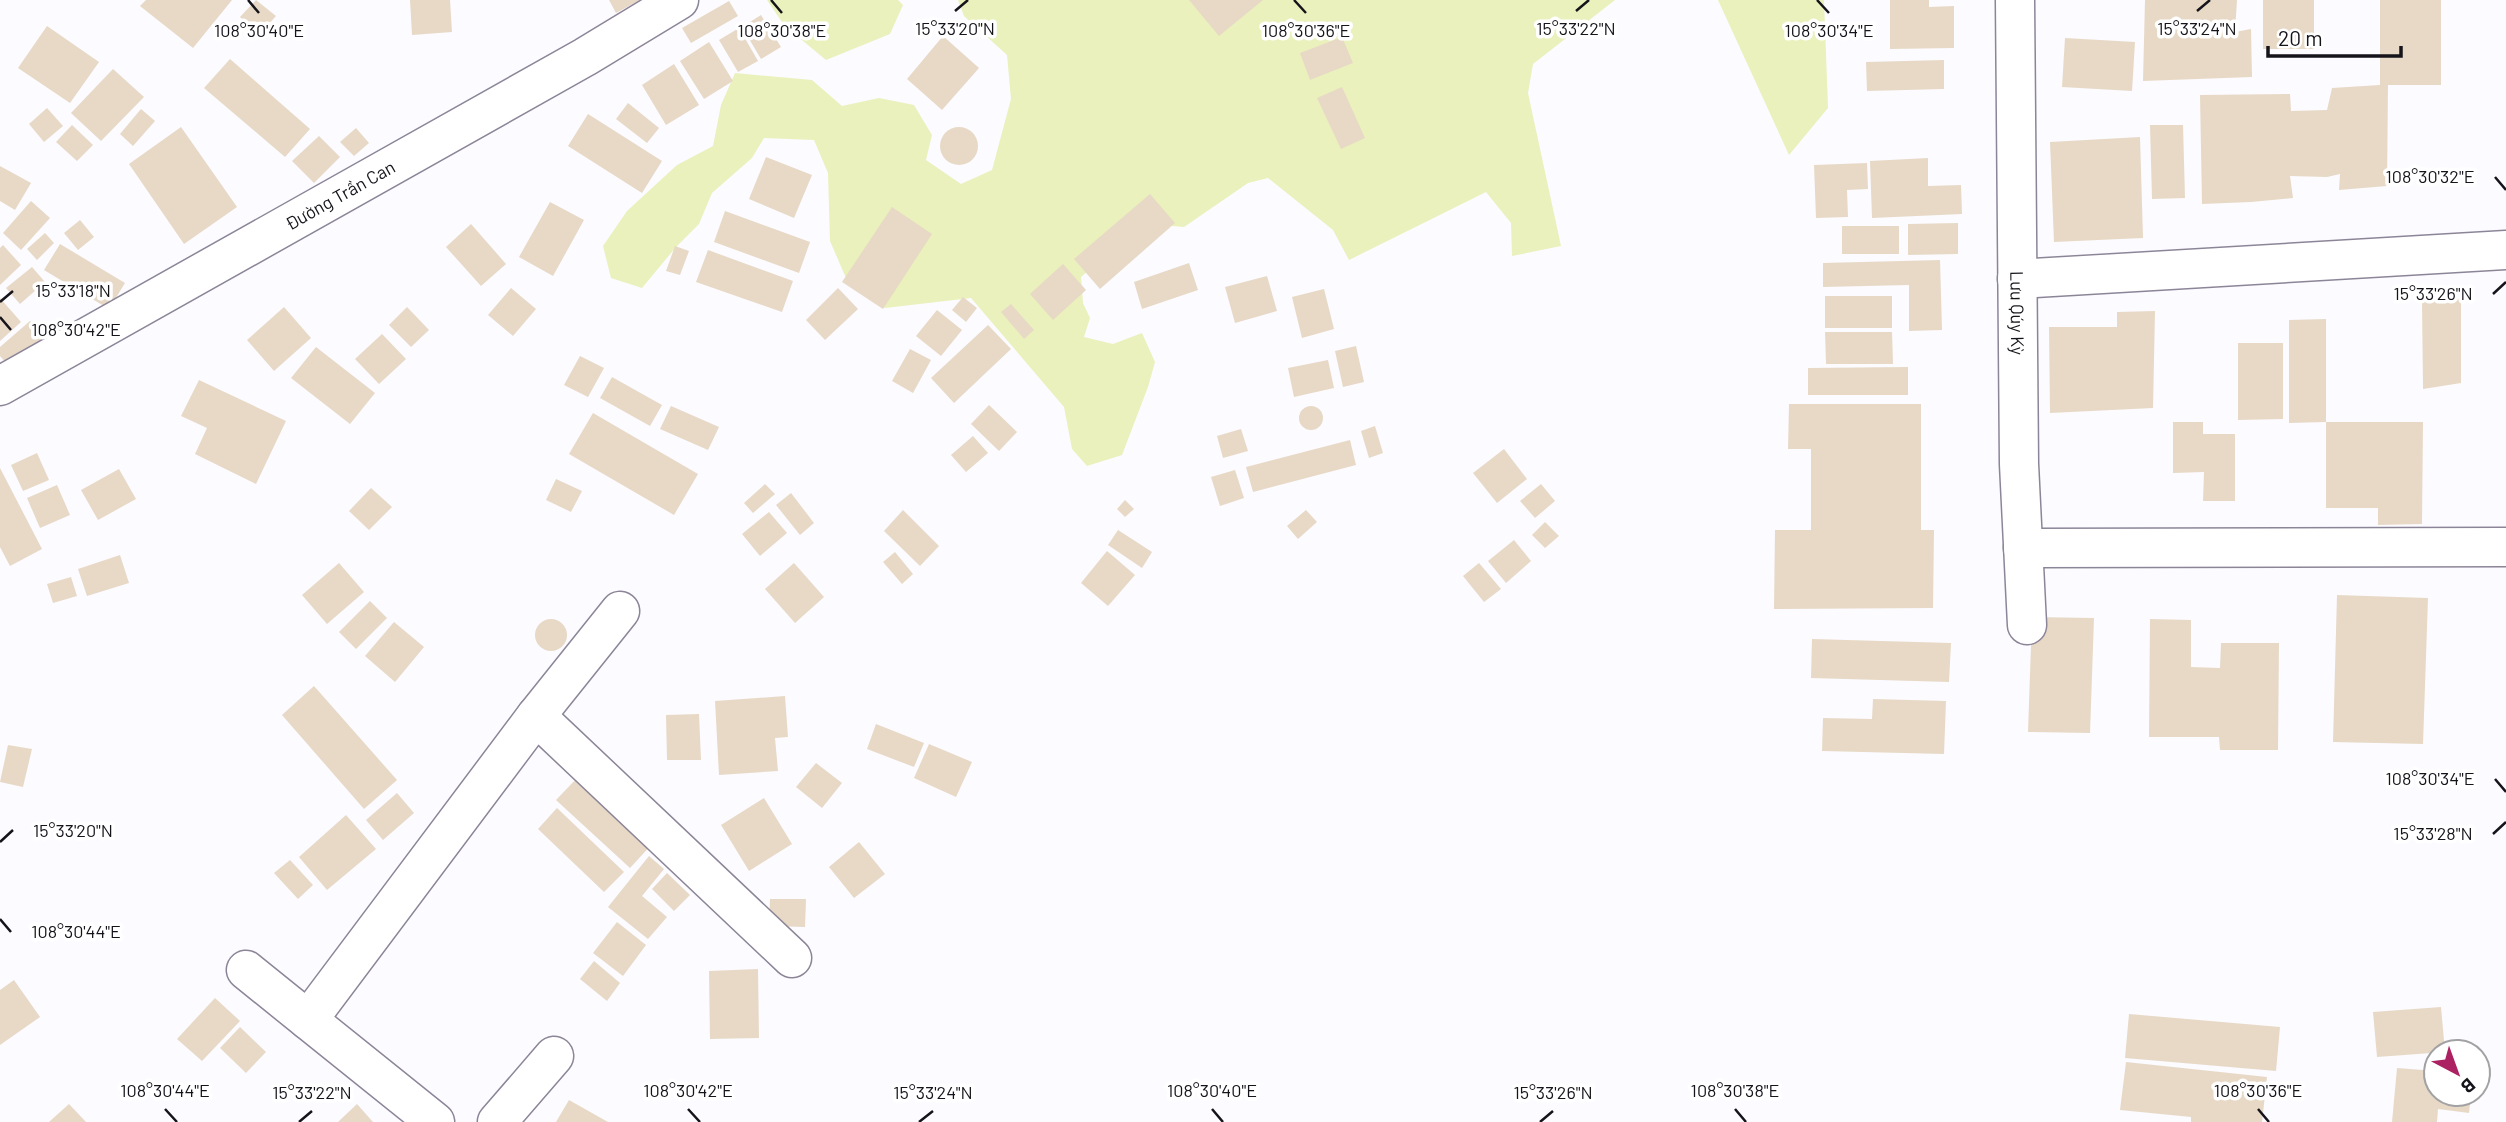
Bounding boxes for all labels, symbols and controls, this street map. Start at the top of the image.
scale bar [2268,14,2401,58]
text: 15°33'20"N [915,17,995,39]
text: 15°33'22"N [1536,17,1616,39]
text: 15°33'24"N [2157,17,2237,39]
text: 108°30'40"E [214,19,304,41]
text: 108°30'38"E [738,19,826,41]
text: 108°30'36"E [1262,19,1350,41]
text: 108°30'34"E [1784,19,1874,41]
text: 20 m [2278,25,2323,50]
street label: Đường Trần Can [281,155,399,234]
text: 108°30'32"E [2385,165,2475,187]
street label: Lưu Qúy Kỳ [2006,271,2029,355]
text: 15°33'18"N [35,279,111,301]
text: 15°33'26"N [2393,282,2473,304]
text: 108°30'42"E [31,318,121,340]
text: 108°30'34"E [2385,767,2475,789]
text: 15°33'20"N [33,819,113,841]
text: 15°33'28"N [2393,822,2473,844]
text: 108°30'44"E [31,920,121,942]
north arrow [2422,1038,2492,1108]
text: B [2456,1074,2480,1099]
text: 108°30'44"E [120,1079,210,1101]
text: 108°30'42"E [643,1079,733,1101]
text: 108°30'40"E [1167,1079,1257,1101]
text: 108°30'38"E [1691,1079,1779,1101]
text: 108°30'36"E [2214,1079,2302,1101]
text: 15°33'22"N [272,1081,352,1103]
text: 15°33'24"N [893,1081,973,1103]
text: 15°33'26"N [1513,1081,1593,1103]

